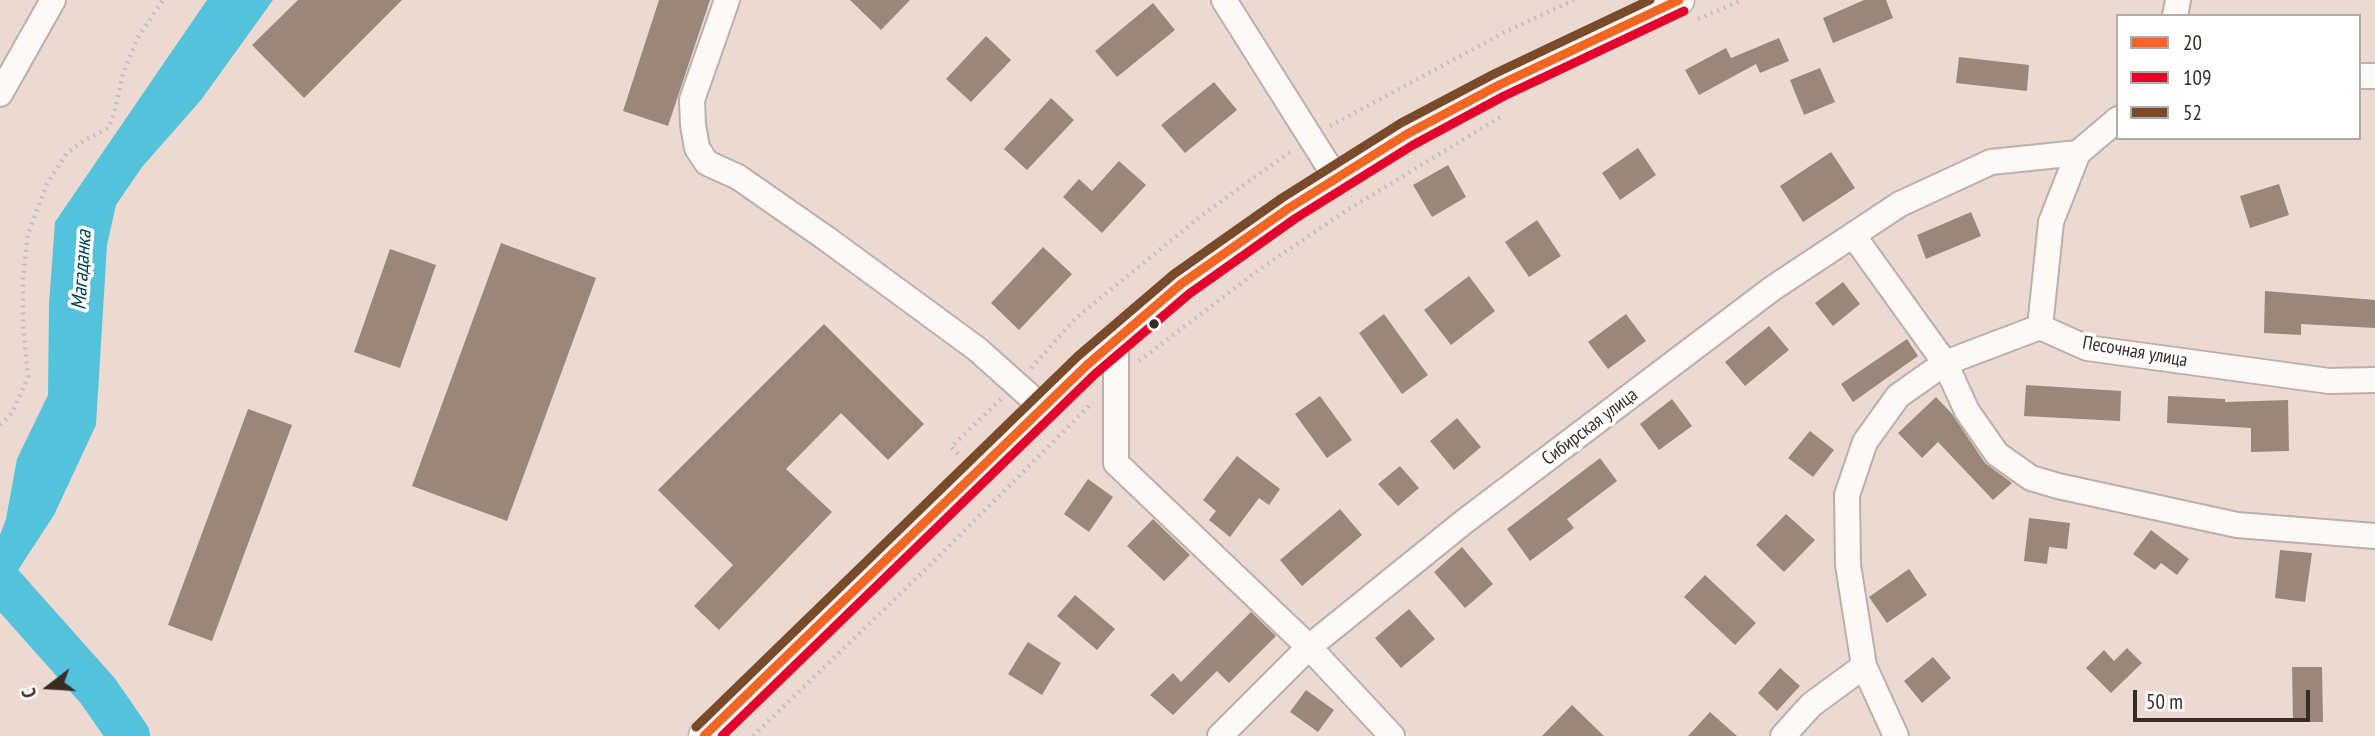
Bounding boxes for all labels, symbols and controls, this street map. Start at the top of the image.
legend [2116,14,2361,140]
text: 20 [2183,29,2202,56]
text: 109 [2183,64,2211,91]
text: 52 [2183,99,2202,126]
water label: Магаданка [67,229,97,311]
unlabelled marker [1147,317,1161,331]
street label: Песочная улица [2081,332,2189,372]
street label: Сибирская улица [1538,384,1642,470]
north arrow [14,652,84,722]
scale bar [2137,676,2314,720]
text: С [16,685,42,701]
text: 50 m [2146,688,2183,715]

